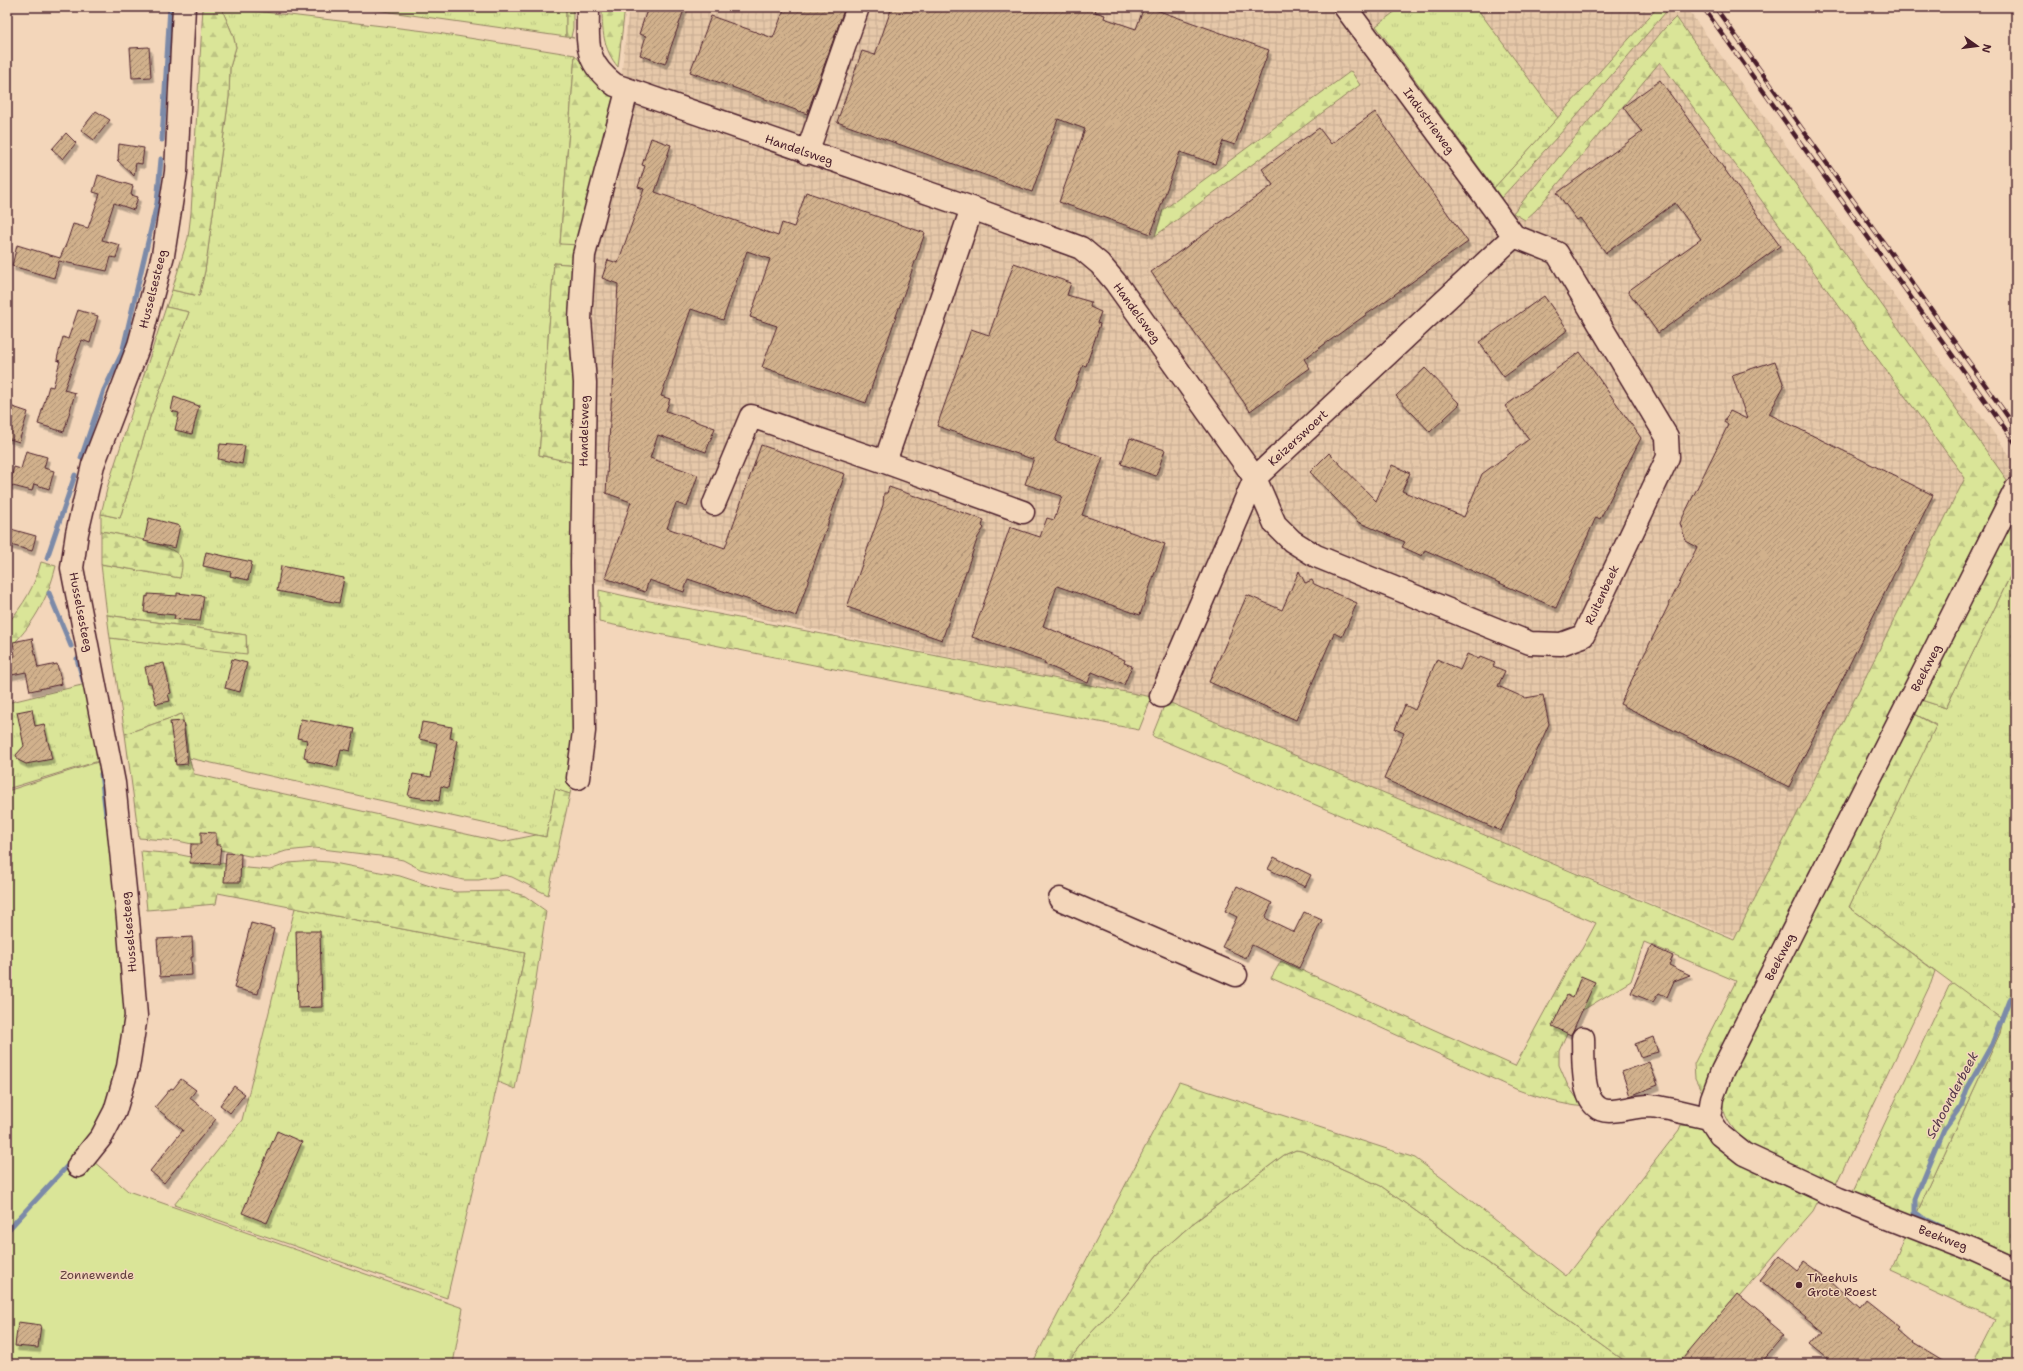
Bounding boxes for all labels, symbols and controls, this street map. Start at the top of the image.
north arrow [1957,26,1997,66]
text: N [1978,42,1995,55]
street label: Industrieweg [1400,85,1458,157]
street label: Handelsweg [763,131,835,169]
street label: Husselsesteeg [135,248,171,330]
street label: Handelsweg [1110,279,1164,347]
street label: Handelsweg [575,395,593,467]
street label: Keizerswoert [1265,406,1331,470]
street label: Ruitenbeek [1581,562,1623,628]
street label: Husselsesteeg [65,571,97,653]
street label: Beekweg [1907,641,1945,695]
street label: Husselsesteeg [118,891,140,973]
street label: Beekweg [1761,930,1799,984]
water label: Schoonderbeek [1922,1048,1982,1141]
street label: Beekweg [1916,1221,1970,1255]
park label: Zonnewende [60,1267,134,1283]
place label: Theehuis Grote Roest [1807,1270,1877,1300]
marker: Theehuis Grote Roest [1794,1280,1804,1290]

